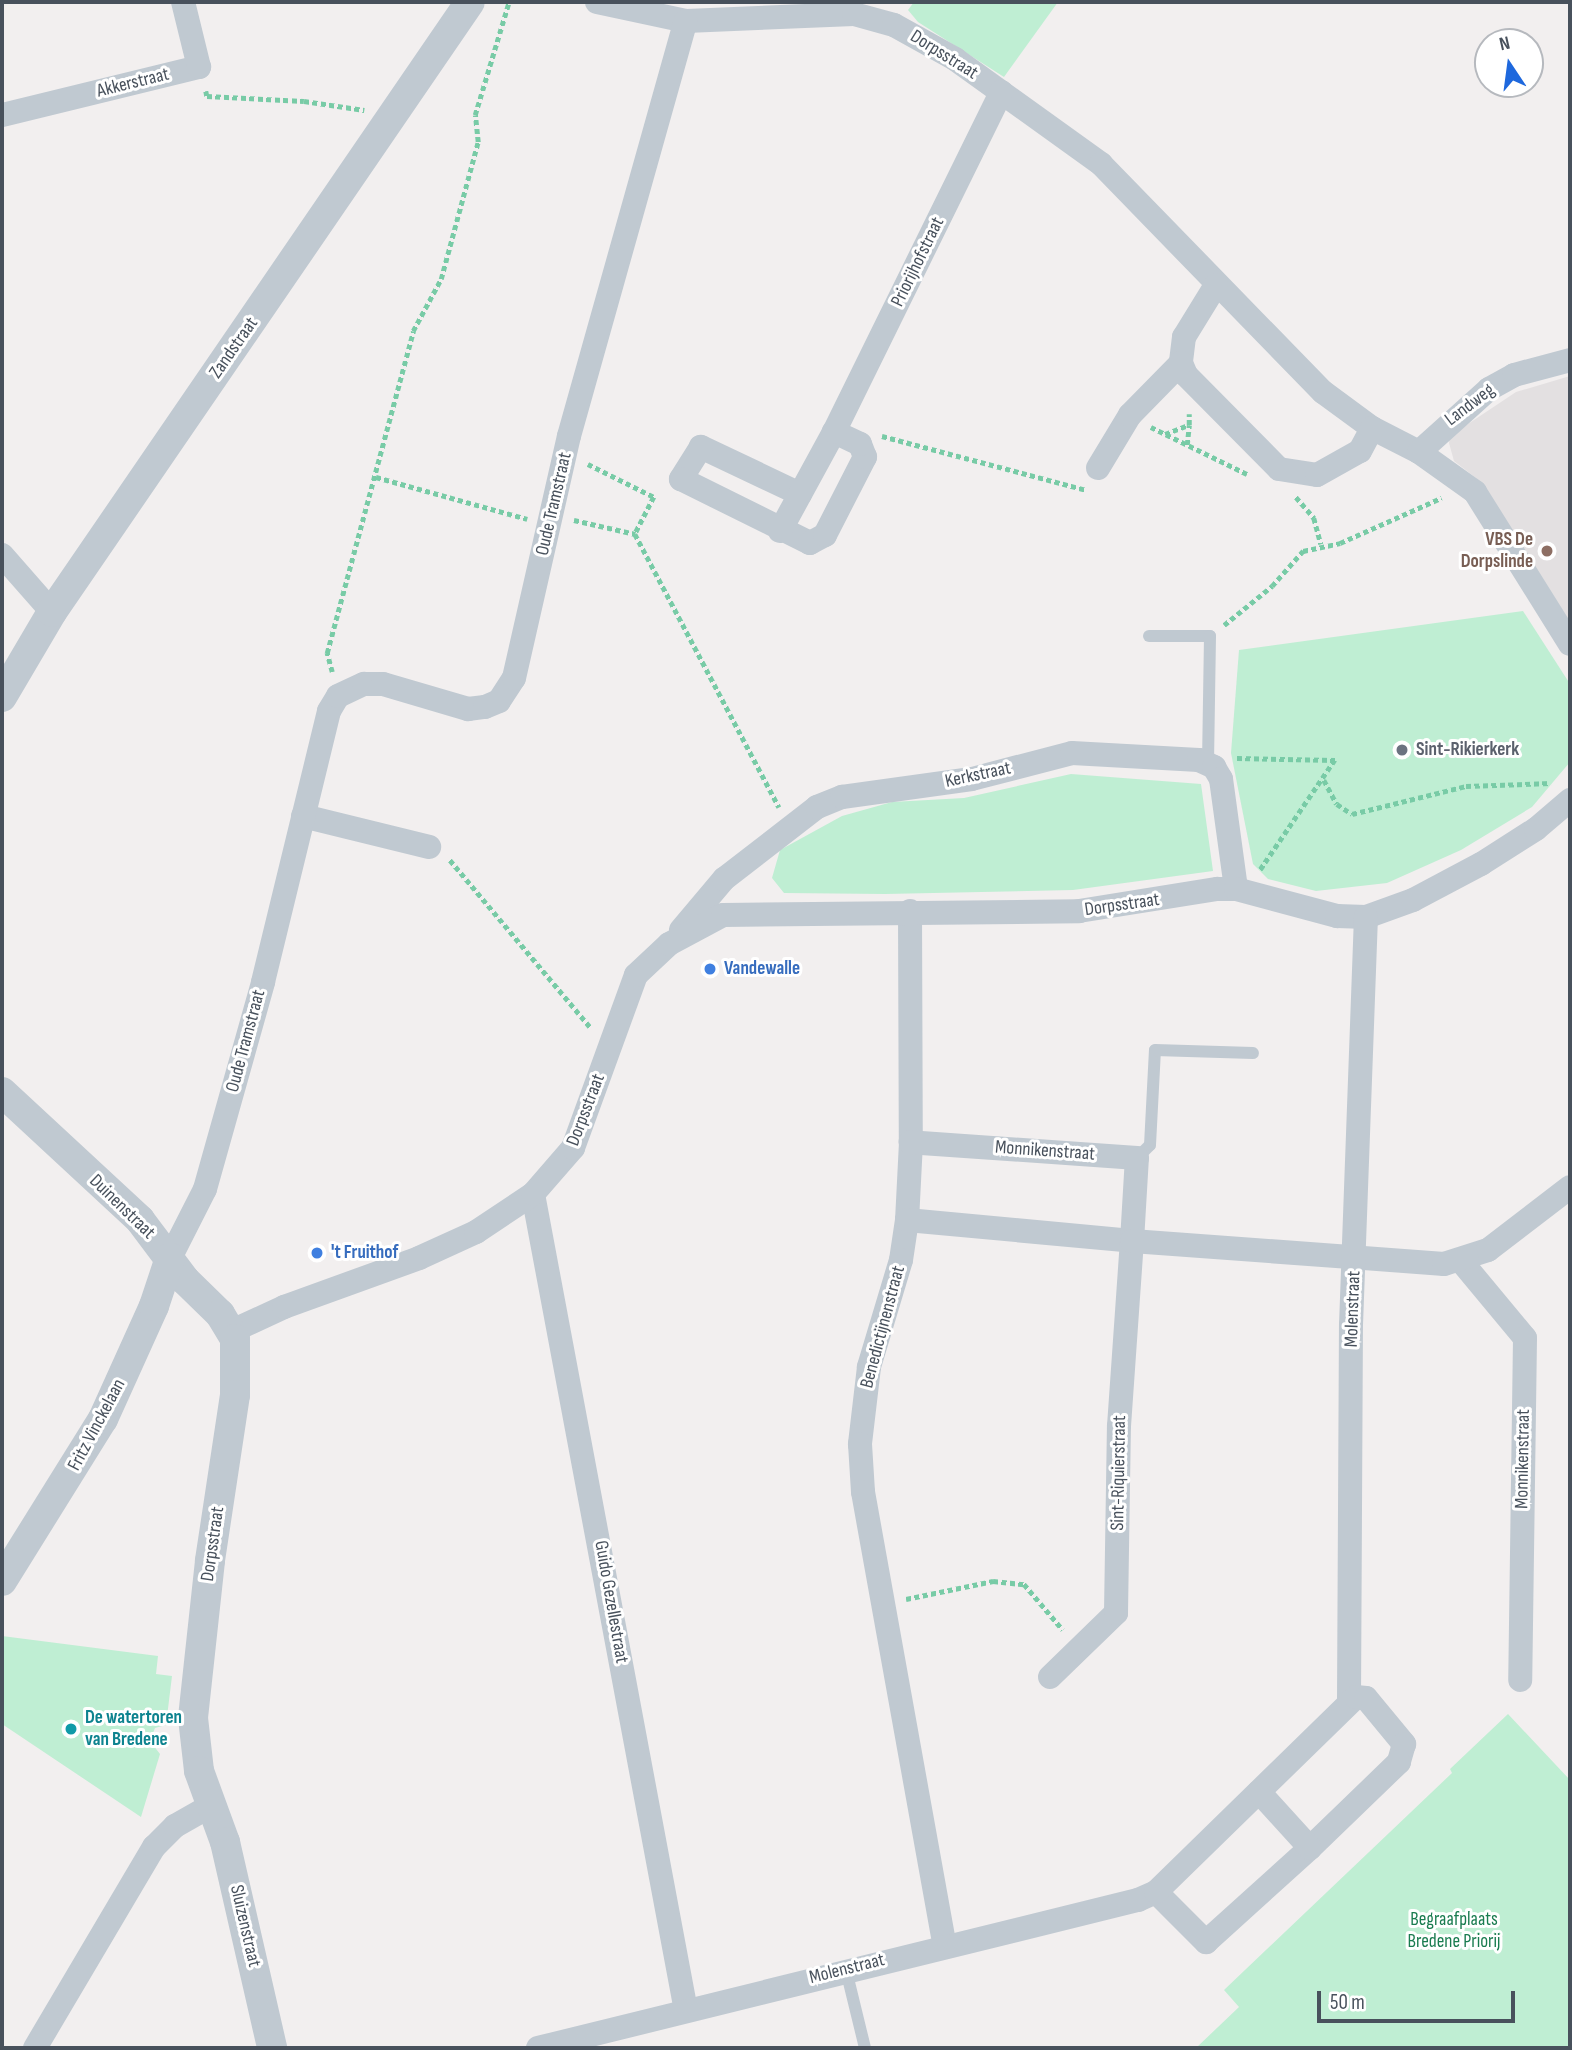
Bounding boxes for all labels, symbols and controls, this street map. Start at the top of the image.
street label: Dorpsstraat [906,25,982,85]
north arrow [1474,28,1544,98]
text: N [1497,32,1512,56]
street label: Akkerstraat [95,63,171,103]
street label: Priorijhofstraat [887,213,949,311]
street label: Zandstraat [205,313,263,383]
street label: Landweg [1441,379,1499,431]
street label: Oude Tramstraat [531,450,577,558]
place label: VBS De Dorpslinde [1461,529,1533,573]
marker: VBS De Dorpslinde [1539,543,1555,559]
place label: Sint-Rikierkerk [1416,739,1519,761]
marker: Sint-Rikierkerk [1394,742,1410,758]
street label: Kerkstraat [943,757,1013,793]
street label: Dorpsstraat [1083,888,1161,922]
place label: Vandewalle [724,958,800,980]
marker: Vandewalle [702,961,718,977]
street label: Oude Tramstraat [221,987,271,1095]
street label: Dorpsstraat [562,1071,610,1149]
street label: Monnikenstraat [994,1136,1096,1166]
street label: Duinenstraat [84,1170,160,1244]
place label: 't Fruithof [331,1242,398,1264]
marker: 't Fruithof [309,1245,325,1261]
street label: Benedictijnenstraat [856,1263,910,1391]
street label: Molenstraat [1340,1270,1366,1348]
street label: Fritz Vinckelaan [63,1375,131,1475]
street label: Monnikenstraat [1511,1409,1535,1509]
street label: Sint-Riquierstraat [1107,1415,1131,1531]
street label: Dorpsstraat [196,1505,230,1583]
street label: Guido Gezellestraat [589,1539,633,1665]
place label: De watertoren van Bredene [85,1707,182,1751]
marker: De watertoren van Bredene [63,1721,79,1737]
street label: Sluizenstraat [224,1883,266,1969]
park label: Begraafplaats Bredene Priorij [1408,1909,1500,1953]
street label: Molenstraat [807,1949,887,1989]
scale bar [1320,1976,1518,2020]
text: 50 m [1330,1990,1365,2015]

